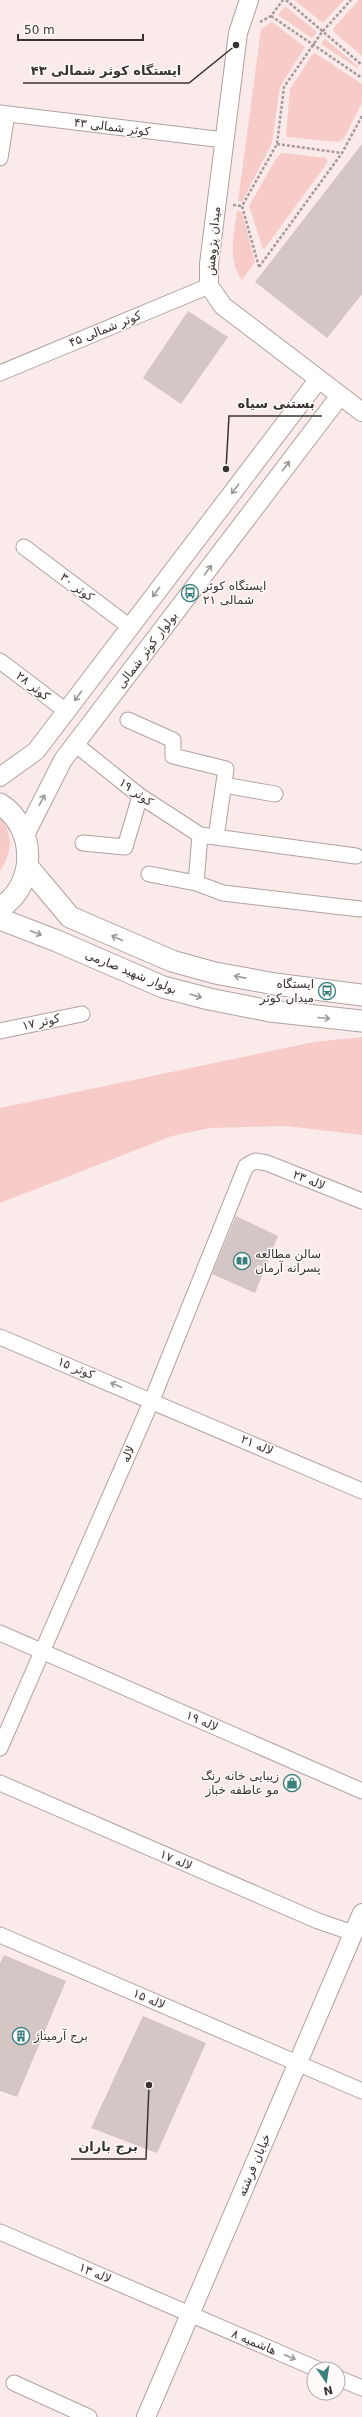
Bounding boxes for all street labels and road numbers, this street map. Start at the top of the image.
street label: کوثر شمالی ۴۳ [73,115,151,140]
street label: میدان پژوهش [203,206,224,276]
street label: کوثر شمالی ۴۵ [67,308,144,351]
street label: کوثر ۳۰ [57,570,97,605]
street label: بولوار کوثر شمالی [114,609,181,692]
street label: کوثر ۲۸ [13,669,53,704]
street label: کوثر ۱۹ [116,775,156,810]
street label: بولوار شهید صارمی [83,947,179,998]
street label: کوثر ۱۷ [21,1011,62,1034]
street label: لاله ۲۳ [291,1167,327,1193]
street label: کوثر ۱۵ [55,1354,97,1383]
street label: لاله ۲۱ [239,1432,275,1458]
street label: لاله [118,1443,138,1465]
street label: لاله ۱۹ [184,1708,220,1734]
street label: لاله ۱۷ [158,1847,194,1873]
street label: لاله ۱۵ [131,1986,167,2012]
street label: خیابان فرشته [235,2132,274,2199]
street label: لاله ۱۳ [77,2260,113,2286]
street label: هاشمیه ۸ [229,2326,279,2358]

